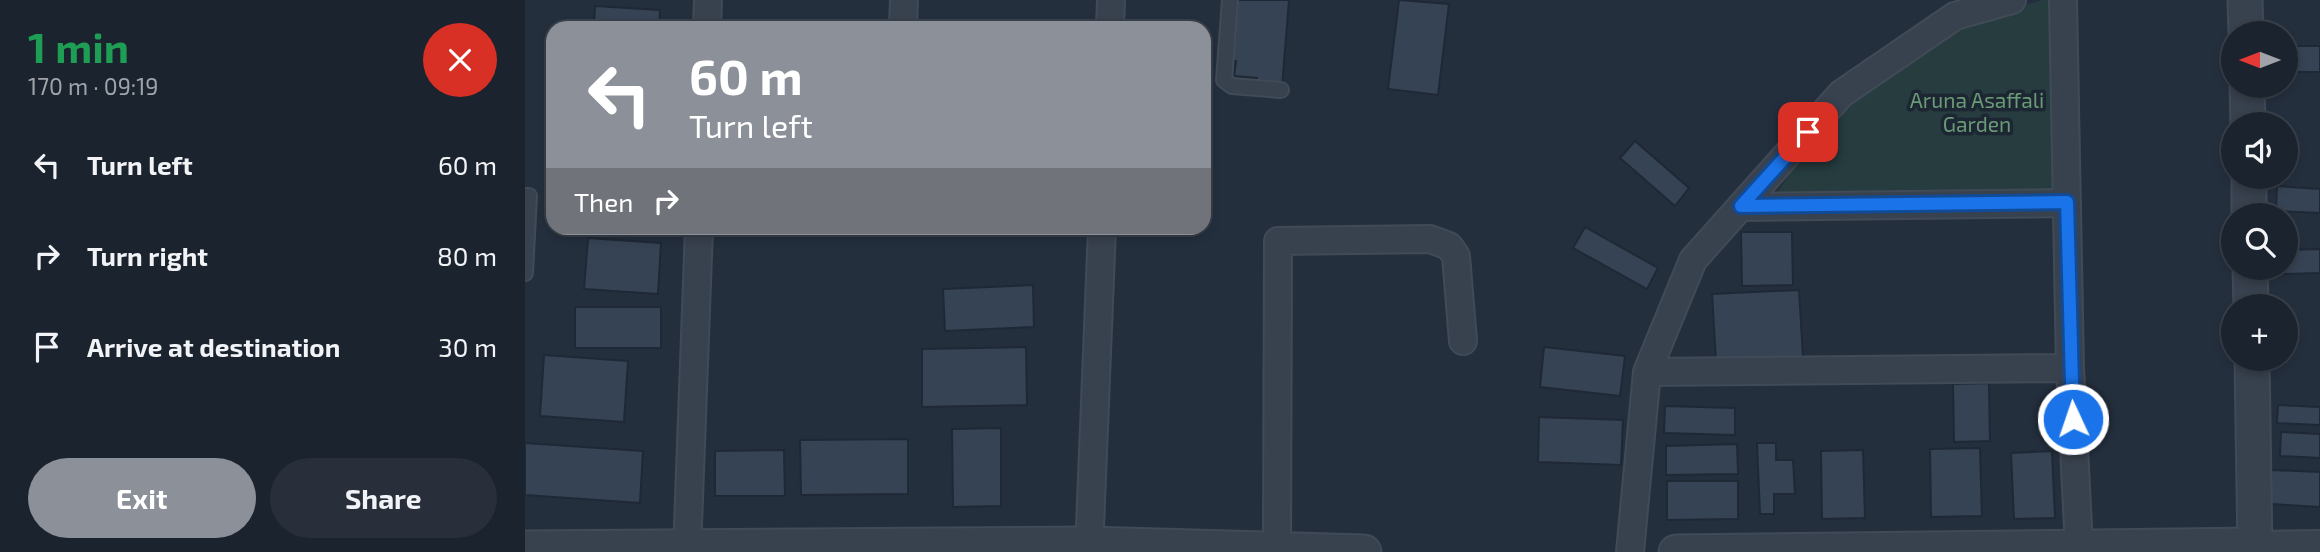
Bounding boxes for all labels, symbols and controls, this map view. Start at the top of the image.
text: 1 min [28,21,129,71]
north arrow [2221,21,2298,98]
map controls [2221,21,2298,371]
button: close [423,23,497,97]
text: 60 m [689,46,803,105]
icon: left [574,49,665,140]
text: 170 m · 09:19 [28,72,159,100]
park label: Aruna Asaffali Garden [1910,87,2044,136]
pin [1778,102,1838,162]
text: Turn left [689,106,813,144]
button: sound [2221,112,2298,189]
icon: arrive [1789,113,1827,151]
icon: left [28,146,66,184]
text: Turn left [87,149,193,180]
text: 60 m [438,149,497,180]
icon: right [647,182,685,220]
text: Then [574,186,633,217]
button: search [2221,203,2298,280]
icon: right [28,237,66,275]
text: Turn right [87,240,208,271]
text: 80 m [437,240,497,271]
button: + [2221,294,2298,371]
icon: arrive [28,328,66,366]
text: Arrive at destination [87,331,340,362]
text: 30 m [438,331,497,362]
position arrow [2036,382,2110,456]
button: Exit [28,458,256,538]
button: Share [270,458,497,538]

